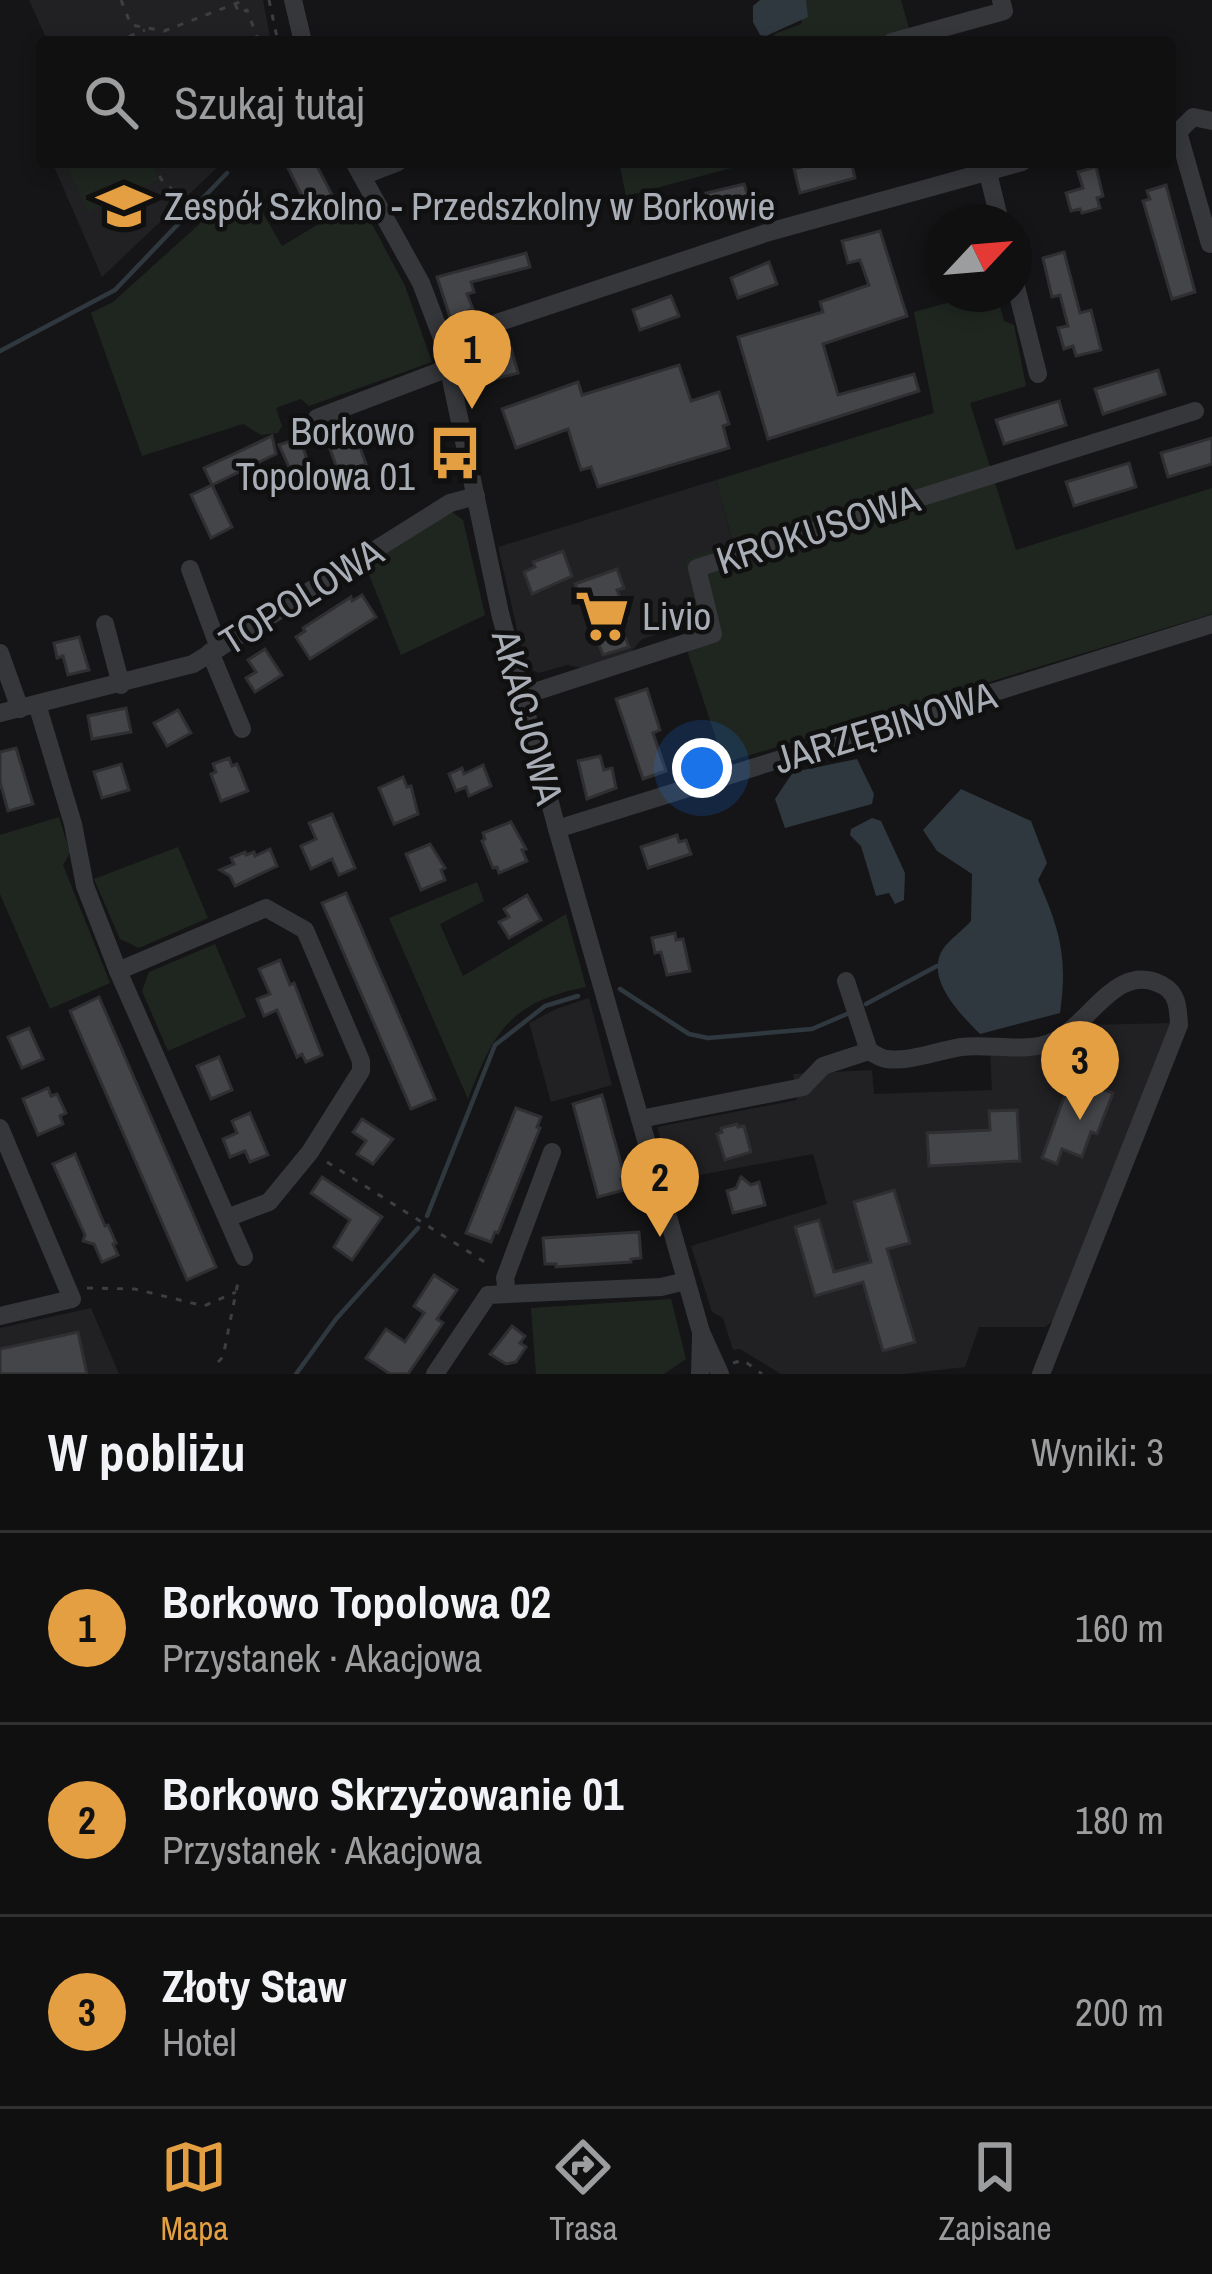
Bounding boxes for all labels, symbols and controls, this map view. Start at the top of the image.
search box [36,36,1176,168]
icon: search [78,69,144,135]
text: Szukaj tutaj [174,72,365,133]
school or university icon: Zespół Szkolno - Przedszkolny w Borkowie [95,177,153,235]
place label: Zespół Szkolno - Przedszkolny w Borkowie [164,180,775,232]
north arrow [924,204,1032,312]
pin: 1 [433,310,511,409]
place label: Borkowo Topolowa 01 [235,405,415,502]
bus stop icon: Borkowo Topolowa 01 [426,424,484,482]
street label: KROKUSOWA [710,472,927,586]
street label: TOPOLOWA [210,525,393,667]
supermarket icon: Livio [573,587,631,645]
place label: Livio [642,590,711,642]
street label: AKACJOWA [480,623,576,810]
street label: JARZĘBINOWA [768,668,1003,785]
your location [672,738,732,798]
pin: 3 [1041,1021,1119,1120]
pin: 2 [621,1138,699,1237]
text: W pobliżu [48,1418,245,1487]
text: Wyniki: 3 [1031,1426,1164,1478]
text: Borkowo Topolowa 02 [162,1571,551,1632]
text: 1 [78,1602,96,1654]
text: 160 m [1075,1602,1164,1654]
text: Przystanek · Akacjowa [162,1632,482,1684]
text: Borkowo Skrzyżowanie 01 [162,1763,623,1824]
text: 2 [78,1794,96,1846]
text: 180 m [1075,1794,1164,1846]
text: Przystanek · Akacjowa [162,1824,482,1876]
text: Złoty Staw [162,1955,347,2016]
text: 3 [78,1986,96,2038]
text: 200 m [1075,1986,1164,2038]
text: Hotel [162,2016,237,2068]
tab: Mapa [161,2134,228,2250]
tab: Trasa [549,2134,618,2250]
tab: Zapisane [939,2134,1051,2250]

